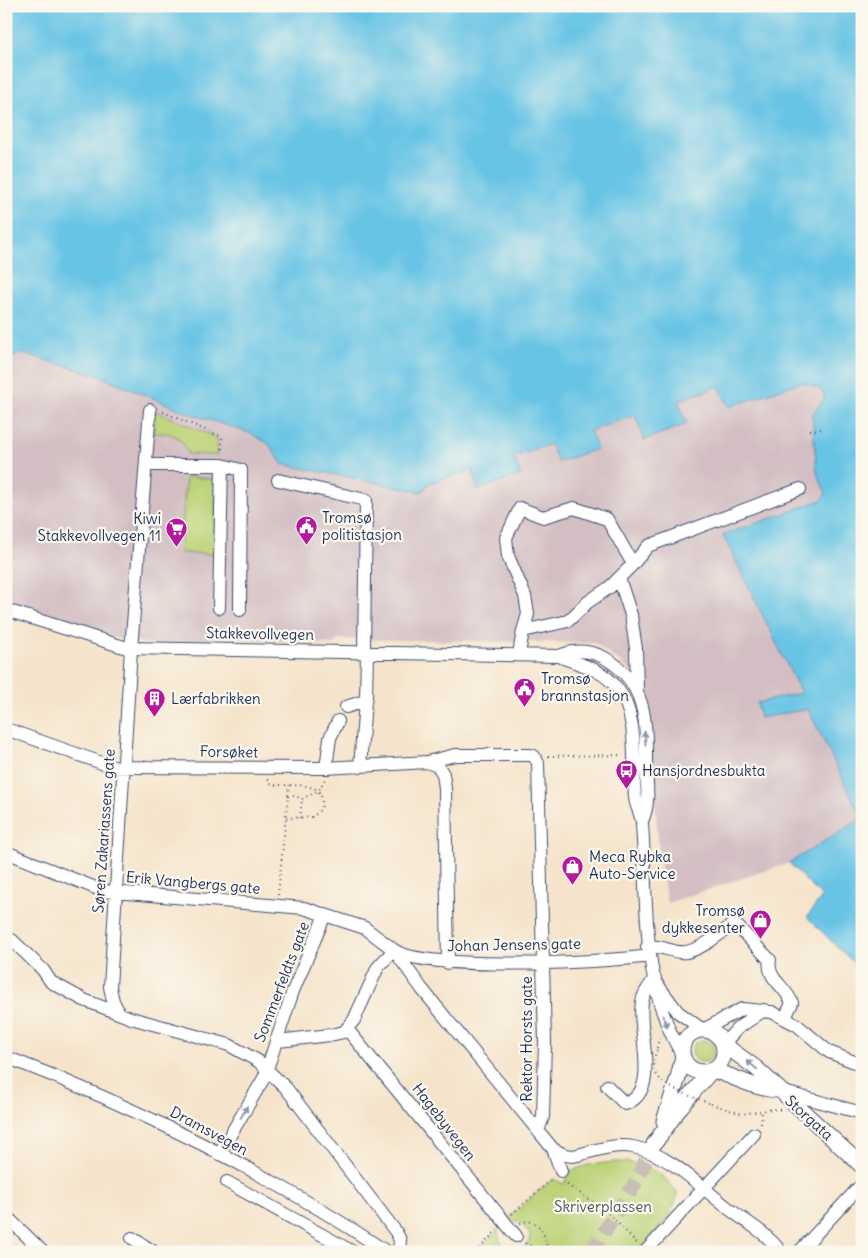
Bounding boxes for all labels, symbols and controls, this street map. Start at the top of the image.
place label: Tromsø politistasjon [322,508,402,544]
place label: Kiwi Stakkevollvegen 11 [38,509,161,545]
public building icon: Tromsø politistasjon [294,515,318,546]
supermarket icon: Kiwi Stakkevollvegen 11 [165,516,189,547]
street label: Stakkevollvegen [206,623,314,644]
place label: Tromsø brannstasjon [541,669,629,705]
public building icon: Tromsø brannstasjon [513,676,537,707]
building icon: Lærfabrikken [143,687,167,718]
place label: Lærfabrikken [171,689,261,708]
one-way arrow [640,730,648,746]
street label: Forsøket [200,741,258,762]
street label: Søren Zakariassens gate [88,748,119,914]
bus stop icon: Hansjordnesbukta [614,759,638,790]
place label: Hansjordnesbukta [642,761,766,780]
place label: Meca Rybka Auto-Service [589,847,676,883]
shop icon: Meca Rybka Auto-Service [561,854,585,885]
street label: Erik Vangbergs gate [125,867,261,898]
place label: Tromsø dykkesenter [662,901,745,937]
shop icon: Tromsø dykkesenter [749,908,773,939]
street label: Sommerfeldts gate [250,919,313,1045]
street label: Johan Jensens gate [447,934,581,955]
street label: Rektor Horsts gate [517,976,536,1102]
one-way arrow [662,1014,670,1029]
one-way arrow [746,1060,759,1071]
street label: Hagebyvegen [408,1079,481,1164]
street label: Storgata [781,1091,838,1144]
street label: Dramsvegen [167,1102,252,1159]
one-way arrow [239,1105,248,1119]
park label: Skriverplassen [554,1197,652,1216]

